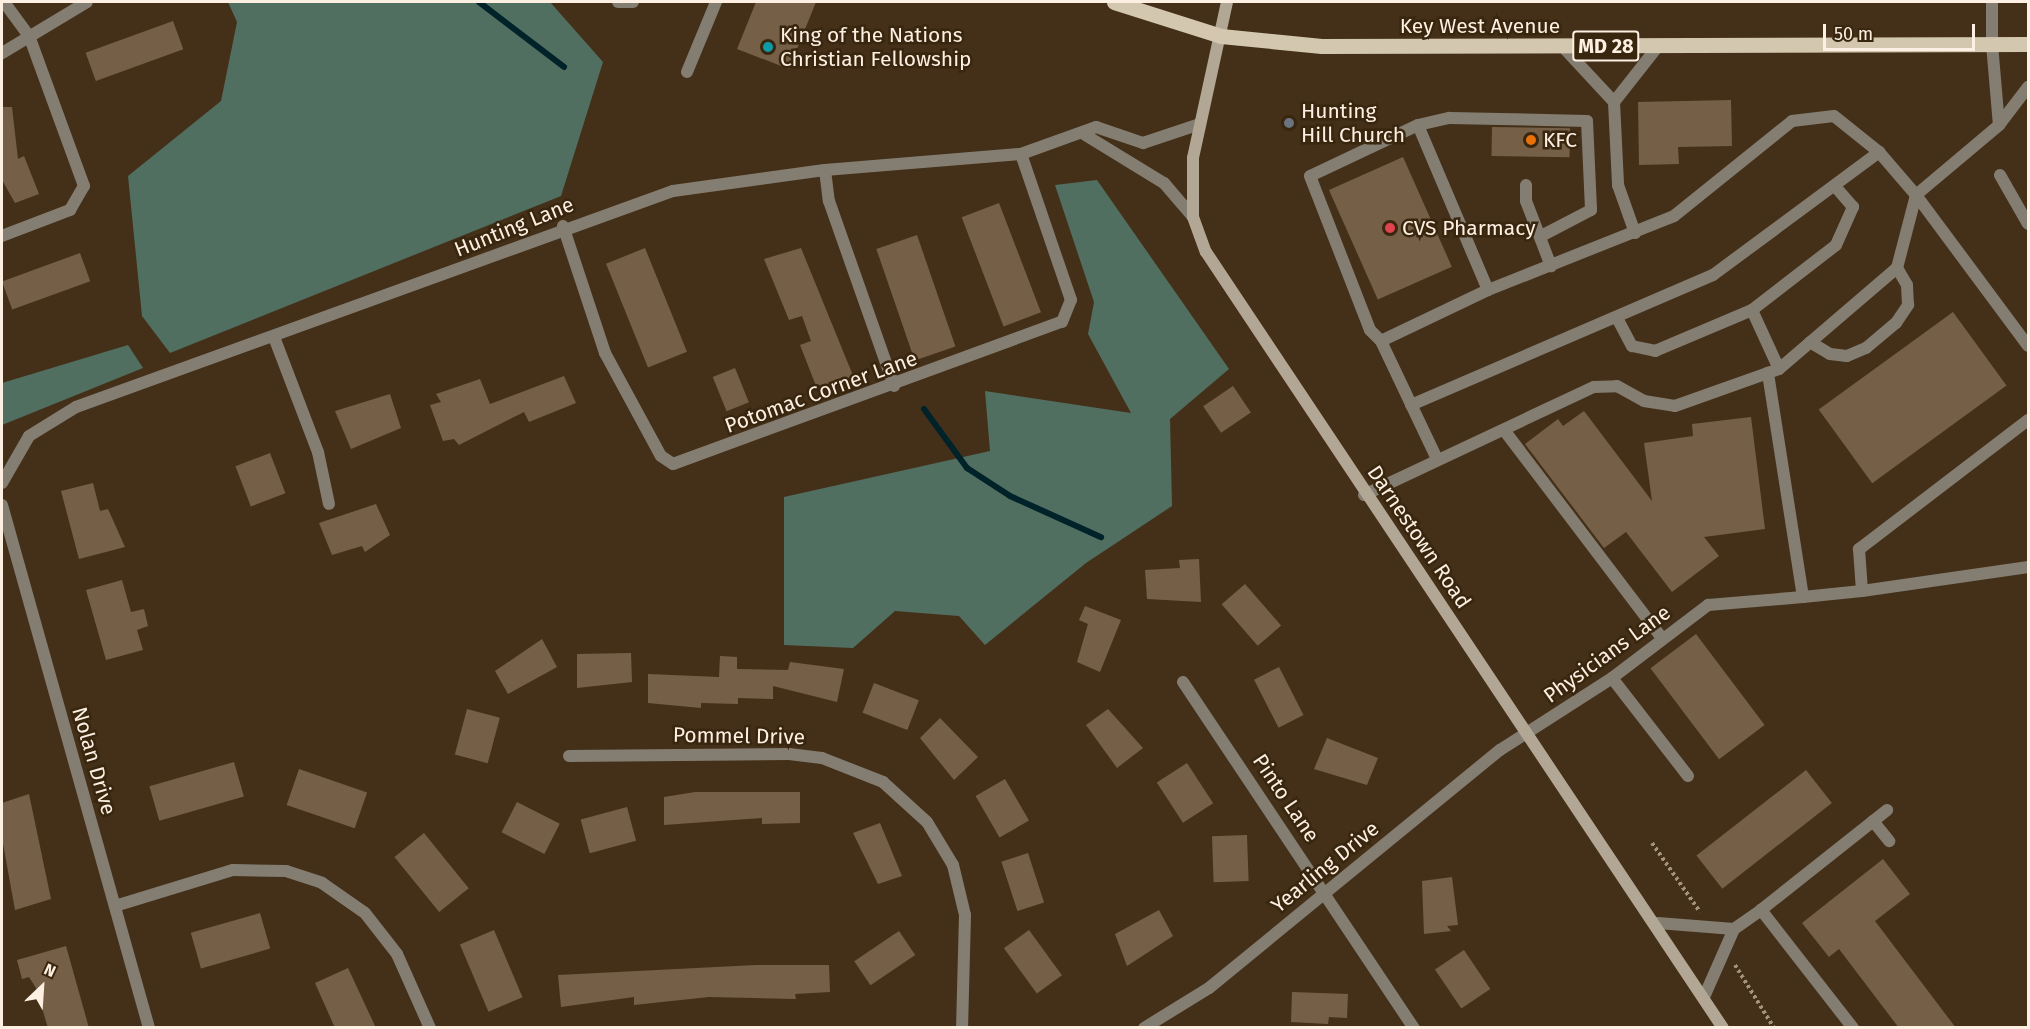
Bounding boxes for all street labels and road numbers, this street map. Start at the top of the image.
street label: Key West Avenue [1400,13,1560,39]
road number: MD 28 [1572,29,1640,63]
street label: Hunting Lane [451,192,577,262]
street label: Potomac Corner Lane [721,345,921,439]
street label: Darnestown Road [1362,461,1476,613]
street label: Physicians Lane [1539,600,1675,708]
street label: Nolan Drive [67,704,121,818]
street label: Pommel Drive [673,722,805,750]
street label: Pinto Lane [1247,749,1325,847]
street label: Yearling Drive [1266,816,1384,918]

